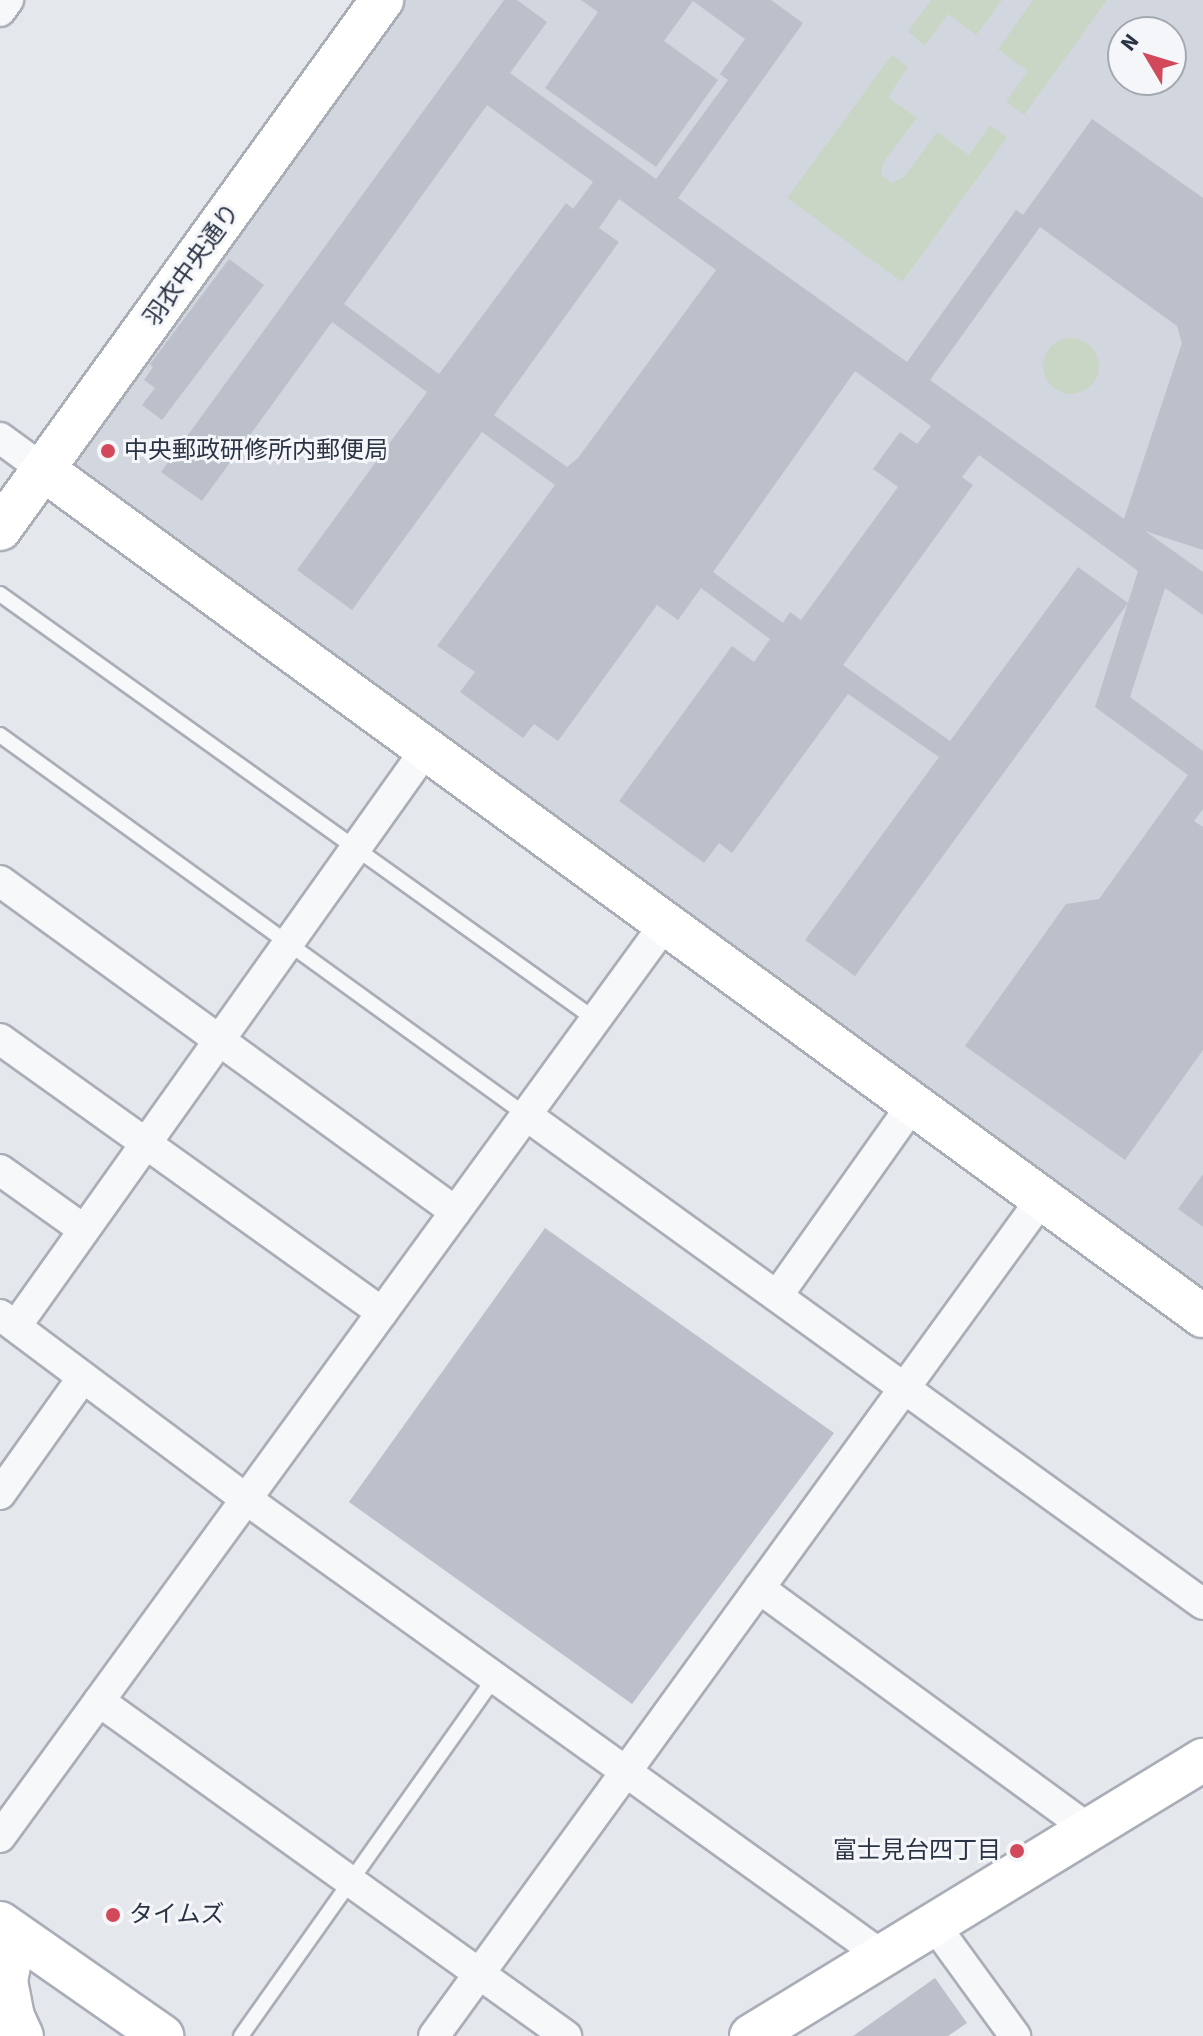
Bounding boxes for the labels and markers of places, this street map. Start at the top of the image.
place label: 中央郵政研修所内郵便局 [124,437,388,465]
marker: 中央郵政研修所内郵便局 [99,442,117,460]
place label: 富士見台四丁目 [833,1837,1001,1865]
marker: 富士見台四丁目 [1008,1842,1026,1860]
place label: タイムズ [129,1901,225,1929]
marker: タイムズ [104,1906,122,1924]

